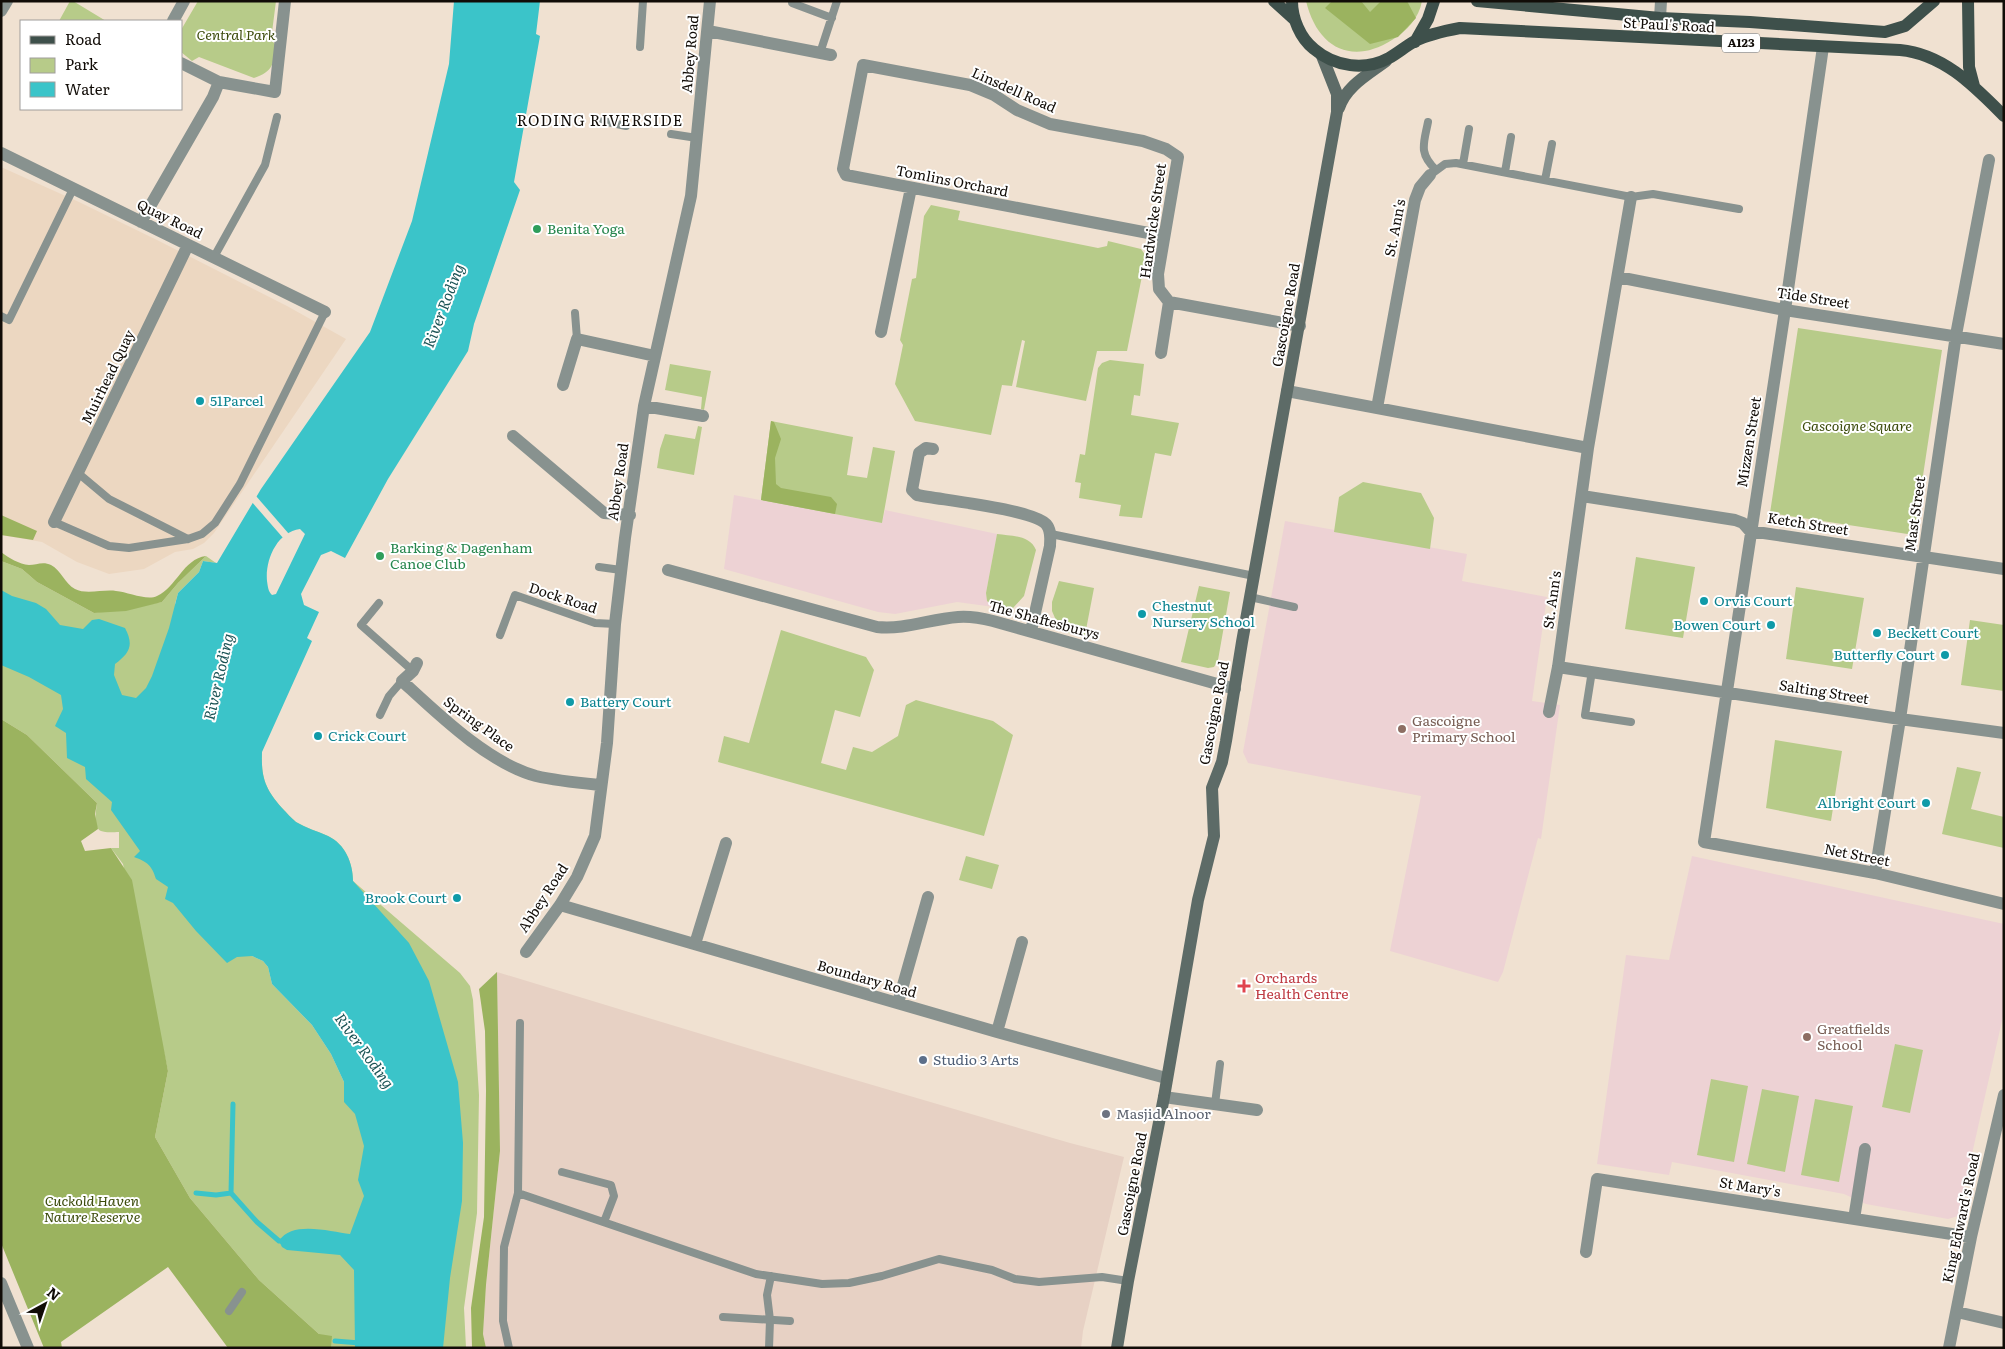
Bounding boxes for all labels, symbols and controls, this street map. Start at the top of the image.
street label: St Paul's Road [1623,12,1716,36]
street label: Abbey Road [676,14,702,94]
legend [20,20,182,110]
park label: Central Park [197,24,276,44]
text: Road [65,27,101,50]
road number: A123 [1722,34,1760,52]
text: Park [65,52,99,75]
street label: Linsdell Road [969,62,1060,117]
text: Water [65,77,110,100]
district label: RODING RIVERSIDE [517,108,683,131]
street label: Tomlins Orchard [894,159,1011,201]
street label: Hardwicke Street [1134,162,1170,280]
street label: Quay Road [134,194,207,243]
street label: St. Ann's [1379,197,1409,258]
place label: Benita Yoga [547,218,625,238]
marker: Benita Yoga [531,223,543,235]
water label: River Roding [416,260,469,351]
street label: Gascoigne Road [1266,261,1304,368]
street label: Tide Street [1775,281,1851,313]
street label: Muirhead Quay [76,325,139,427]
place label: 51Parcel [210,390,264,410]
marker: 51Parcel [194,395,206,407]
street label: Mizzen Street [1731,395,1765,489]
park label: Gascoigne Square [1802,415,1912,435]
street label: Abbey Road [602,441,632,522]
street label: Mast Street [1899,475,1929,553]
street label: Ketch Street [1766,507,1851,539]
place label: Barking & Dagenham Canoe Club [390,537,533,573]
marker: Barking & Dagenham Canoe Club [374,550,386,562]
street label: St. Ann's [1537,570,1565,630]
street label: Dock Road [526,577,601,618]
place label: Orvis Court [1714,590,1793,610]
street label: The Shaftesburys [987,595,1102,643]
place label: Chestnut Nursery School [1152,595,1255,631]
marker: Orvis Court [1698,595,1710,607]
marker: Chestnut Nursery School [1136,608,1148,620]
place label: Bowen Court [1674,614,1761,634]
marker: Bowen Court [1765,619,1777,631]
place label: Beckett Court [1887,622,1979,642]
marker: Beckett Court [1871,627,1883,639]
water label: River Roding [196,631,239,722]
place label: Butterfly Court [1834,644,1935,664]
marker: Butterfly Court [1939,649,1951,661]
street label: Gascoigne Road [1193,659,1233,766]
street label: Salting Street [1778,674,1871,708]
street label: Spring Place [440,691,519,756]
place label: Battery Court [580,691,672,711]
marker: Battery Court [564,696,576,708]
place label: Gascoigne Primary School [1412,710,1516,746]
marker: Gascoigne Primary School [1396,723,1408,735]
place label: Crick Court [328,725,407,745]
marker: Crick Court [312,730,324,742]
place label: Albright Court [1817,792,1916,812]
marker: Albright Court [1920,797,1932,809]
street label: Net Street [1823,838,1892,870]
street label: Abbey Road [512,859,572,936]
place label: Brook Court [365,887,447,907]
marker: Brook Court [451,892,463,904]
street label: Boundary Road [815,954,920,1002]
place label: Orchards Health Centre [1255,967,1349,1003]
marker: Orchards Health Centre [1237,979,1251,993]
water label: River Roding [330,1008,401,1093]
place label: Greatfields School [1817,1018,1890,1054]
marker: Greatfields School [1801,1031,1813,1043]
place label: Studio 3 Arts [933,1049,1019,1069]
marker: Studio 3 Arts [917,1054,929,1066]
place label: Masjid Alnoor [1116,1103,1211,1123]
marker: Masjid Alnoor [1100,1108,1112,1120]
street label: Gascoigne Road [1111,1130,1151,1237]
street label: King Edward's Road [1936,1150,1984,1285]
street label: St Mary's [1718,1171,1782,1201]
park label: Cuckold Haven Nature Reserve [44,1190,141,1226]
north arrow [20,1279,70,1329]
text: N [43,1282,65,1305]

